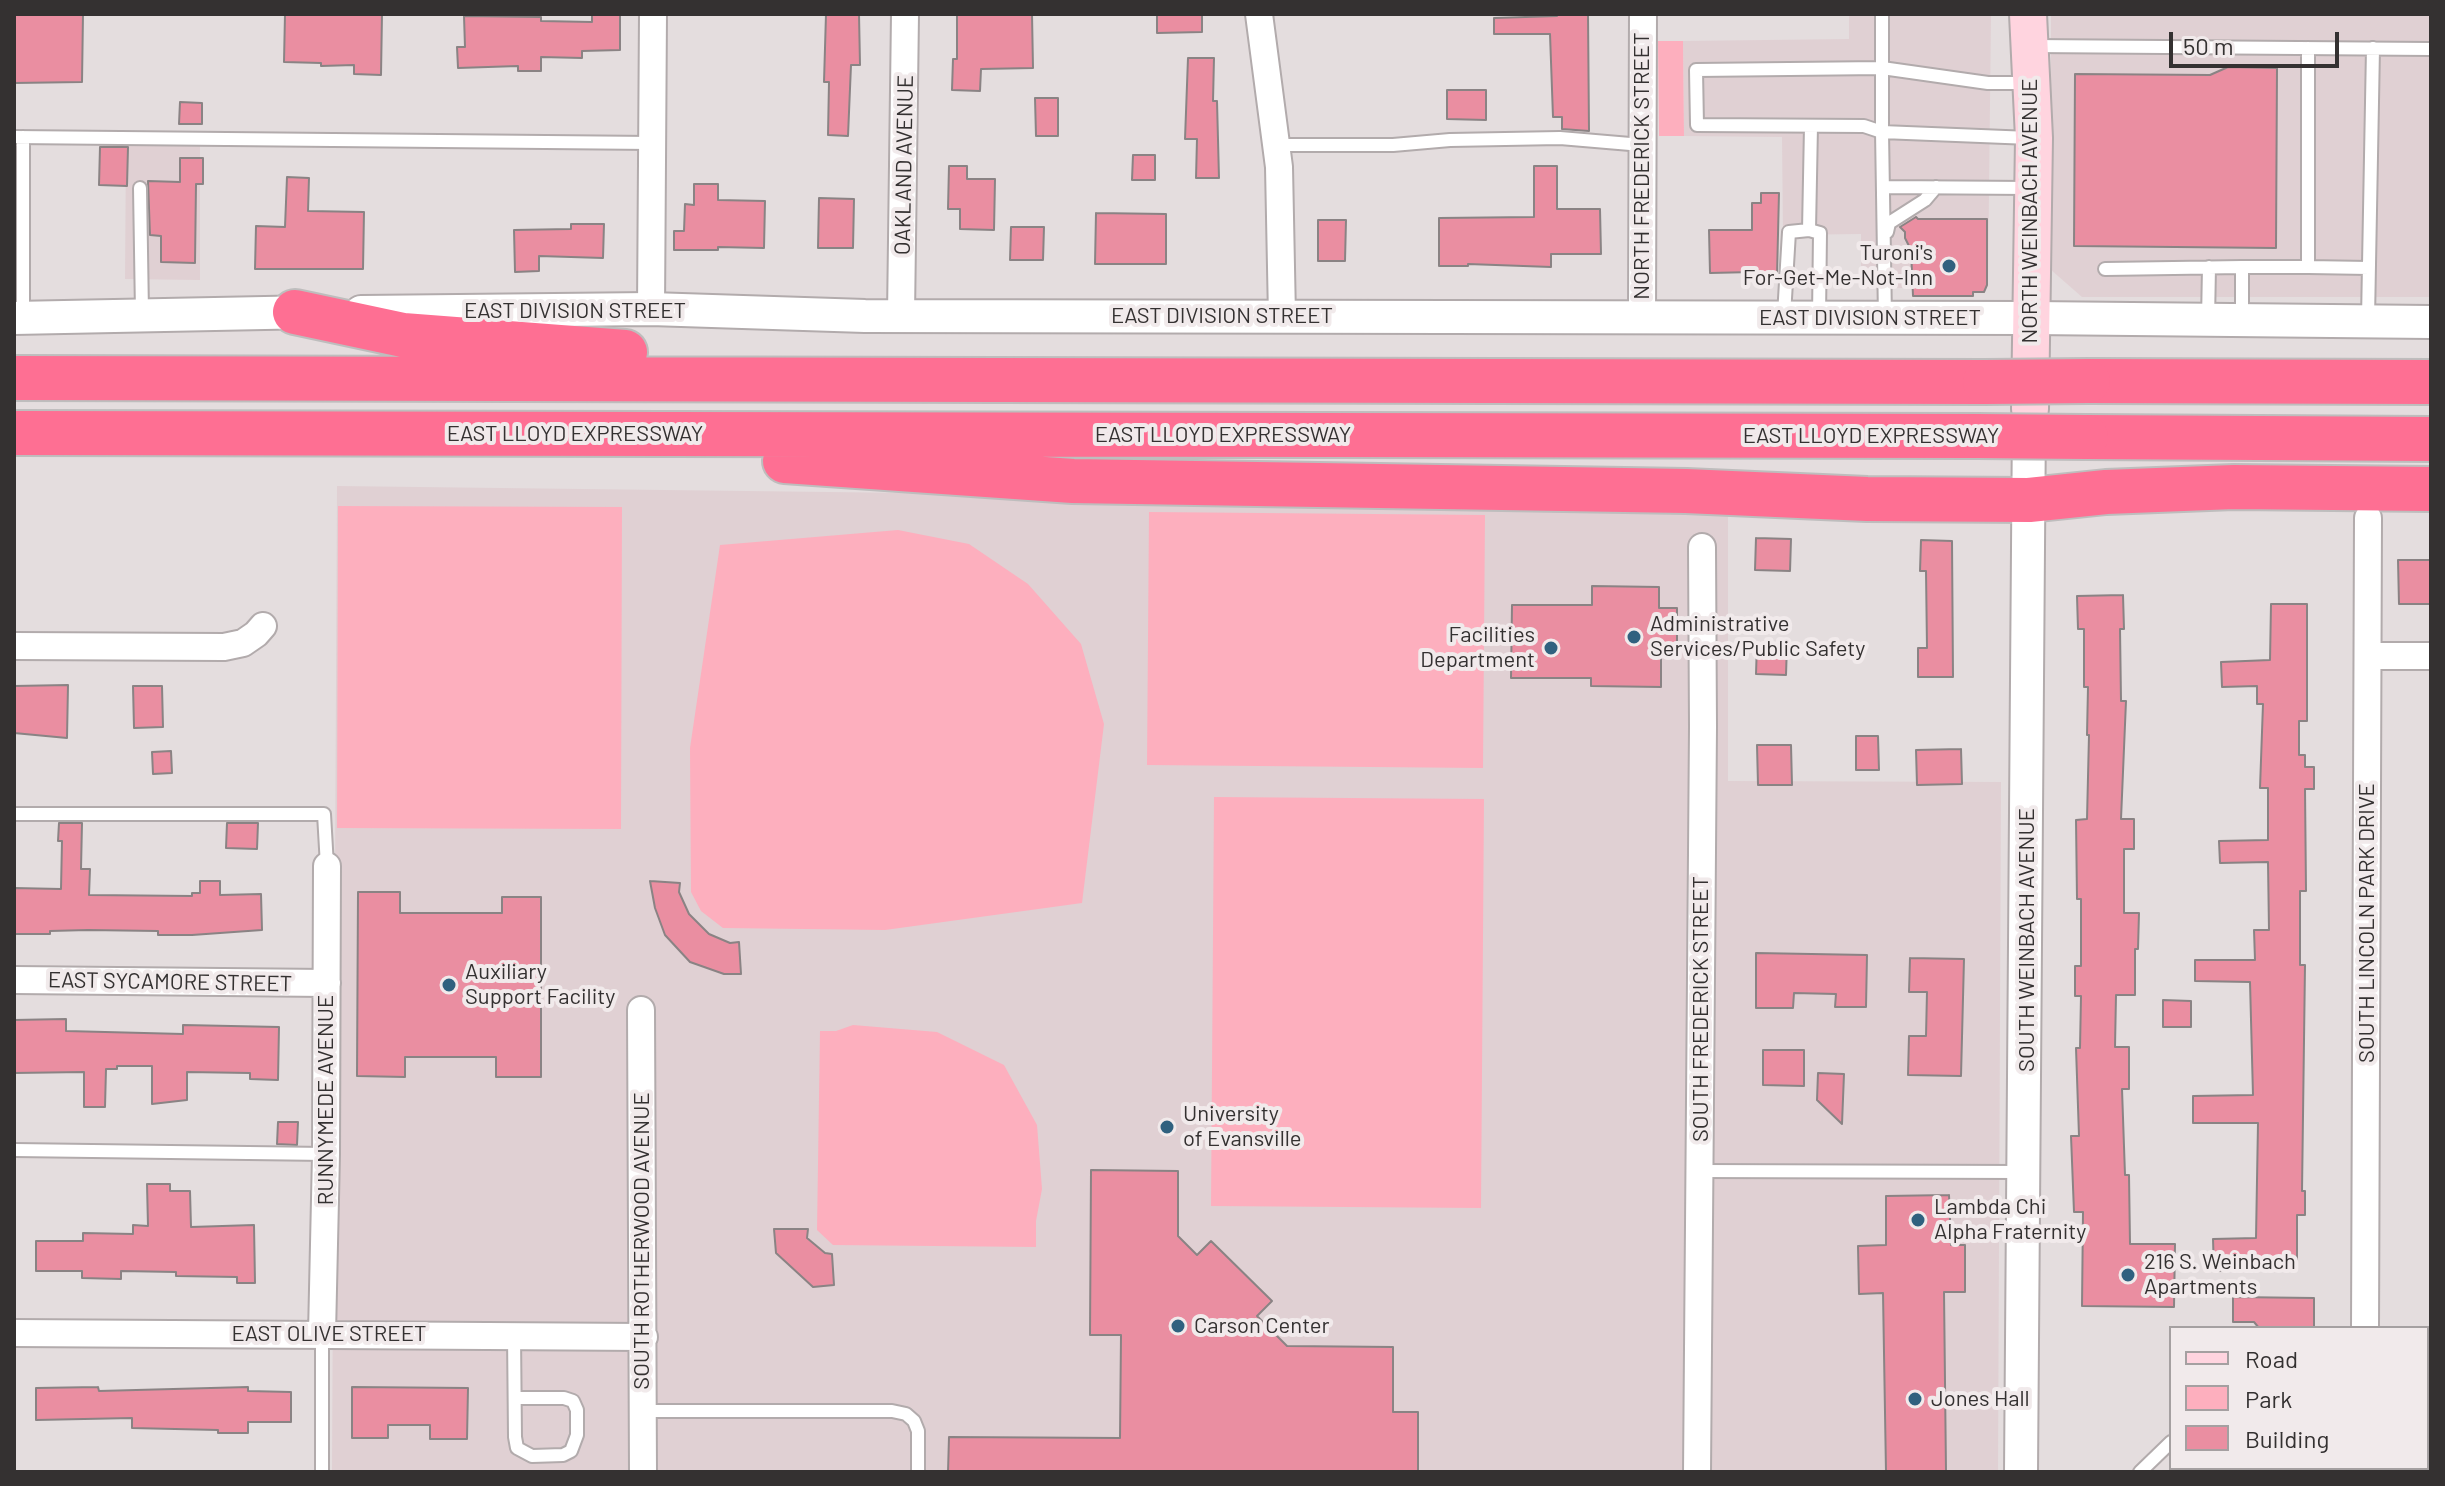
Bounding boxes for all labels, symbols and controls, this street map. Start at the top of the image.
scale bar [2173,16,2343,66]
text: 50 m [2183,31,2234,60]
street label: NORTH FREDERICK STREET [1629,32,1655,300]
street label: OAKLAND AVENUE [889,75,919,255]
street label: NORTH WEINBACH AVENUE [2017,78,2043,344]
place label: Turoni's For-Get-Me-Not-Inn [1743,240,1933,292]
marker: Turoni's For-Get-Me-Not-Inn [1940,257,1958,275]
street label: EAST DIVISION STREET [464,298,686,324]
street label: EAST DIVISION STREET [1111,303,1333,329]
street label: EAST DIVISION STREET [1759,305,1981,331]
street label: EAST LLOYD EXPRESSWAY [447,421,703,447]
street label: EAST LLOYD EXPRESSWAY [1095,422,1351,448]
street label: EAST LLOYD EXPRESSWAY [1743,423,1999,449]
place label: Administrative Services/Public Safety [1650,611,1865,662]
place label: Facilities Department [1420,622,1535,674]
marker: Administrative Services/Public Safety [1625,628,1643,646]
marker: Facilities Department [1542,639,1560,657]
street label: SOUTH LINCOLN PARK DRIVE [2354,783,2380,1063]
street label: SOUTH WEINBACH AVENUE [2014,808,2040,1072]
street label: SOUTH FREDERICK STREET [1688,876,1714,1142]
place label: Auxiliary Support Facility [465,959,615,1010]
street label: EAST SYCAMORE STREET [48,967,292,997]
marker: Auxiliary Support Facility [440,976,458,994]
street label: RUNNYMEDE AVENUE [313,995,339,1205]
street label: SOUTH ROTHERWOOD AVENUE [629,1092,655,1390]
place label: University of Evansville [1183,1101,1302,1152]
marker: University of Evansville [1158,1118,1176,1136]
place label: Lambda Chi Alpha Fraternity [1934,1194,2086,1246]
marker: Lambda Chi Alpha Fraternity [1909,1211,1927,1229]
place label: 216 S. Weinbach Apartments [2144,1249,2296,1300]
marker: 216 S. Weinbach Apartments [2119,1266,2137,1284]
place label: Carson Center [1194,1313,1330,1339]
marker: Carson Center [1169,1317,1187,1335]
street label: EAST OLIVE STREET [232,1321,426,1347]
legend [2169,1326,2429,1470]
text: Road [2245,1344,2298,1373]
text: Park [2245,1384,2292,1413]
place label: Jones Hall [1931,1386,2030,1412]
marker: Jones Hall [1906,1390,1924,1408]
text: Building [2245,1424,2329,1453]

